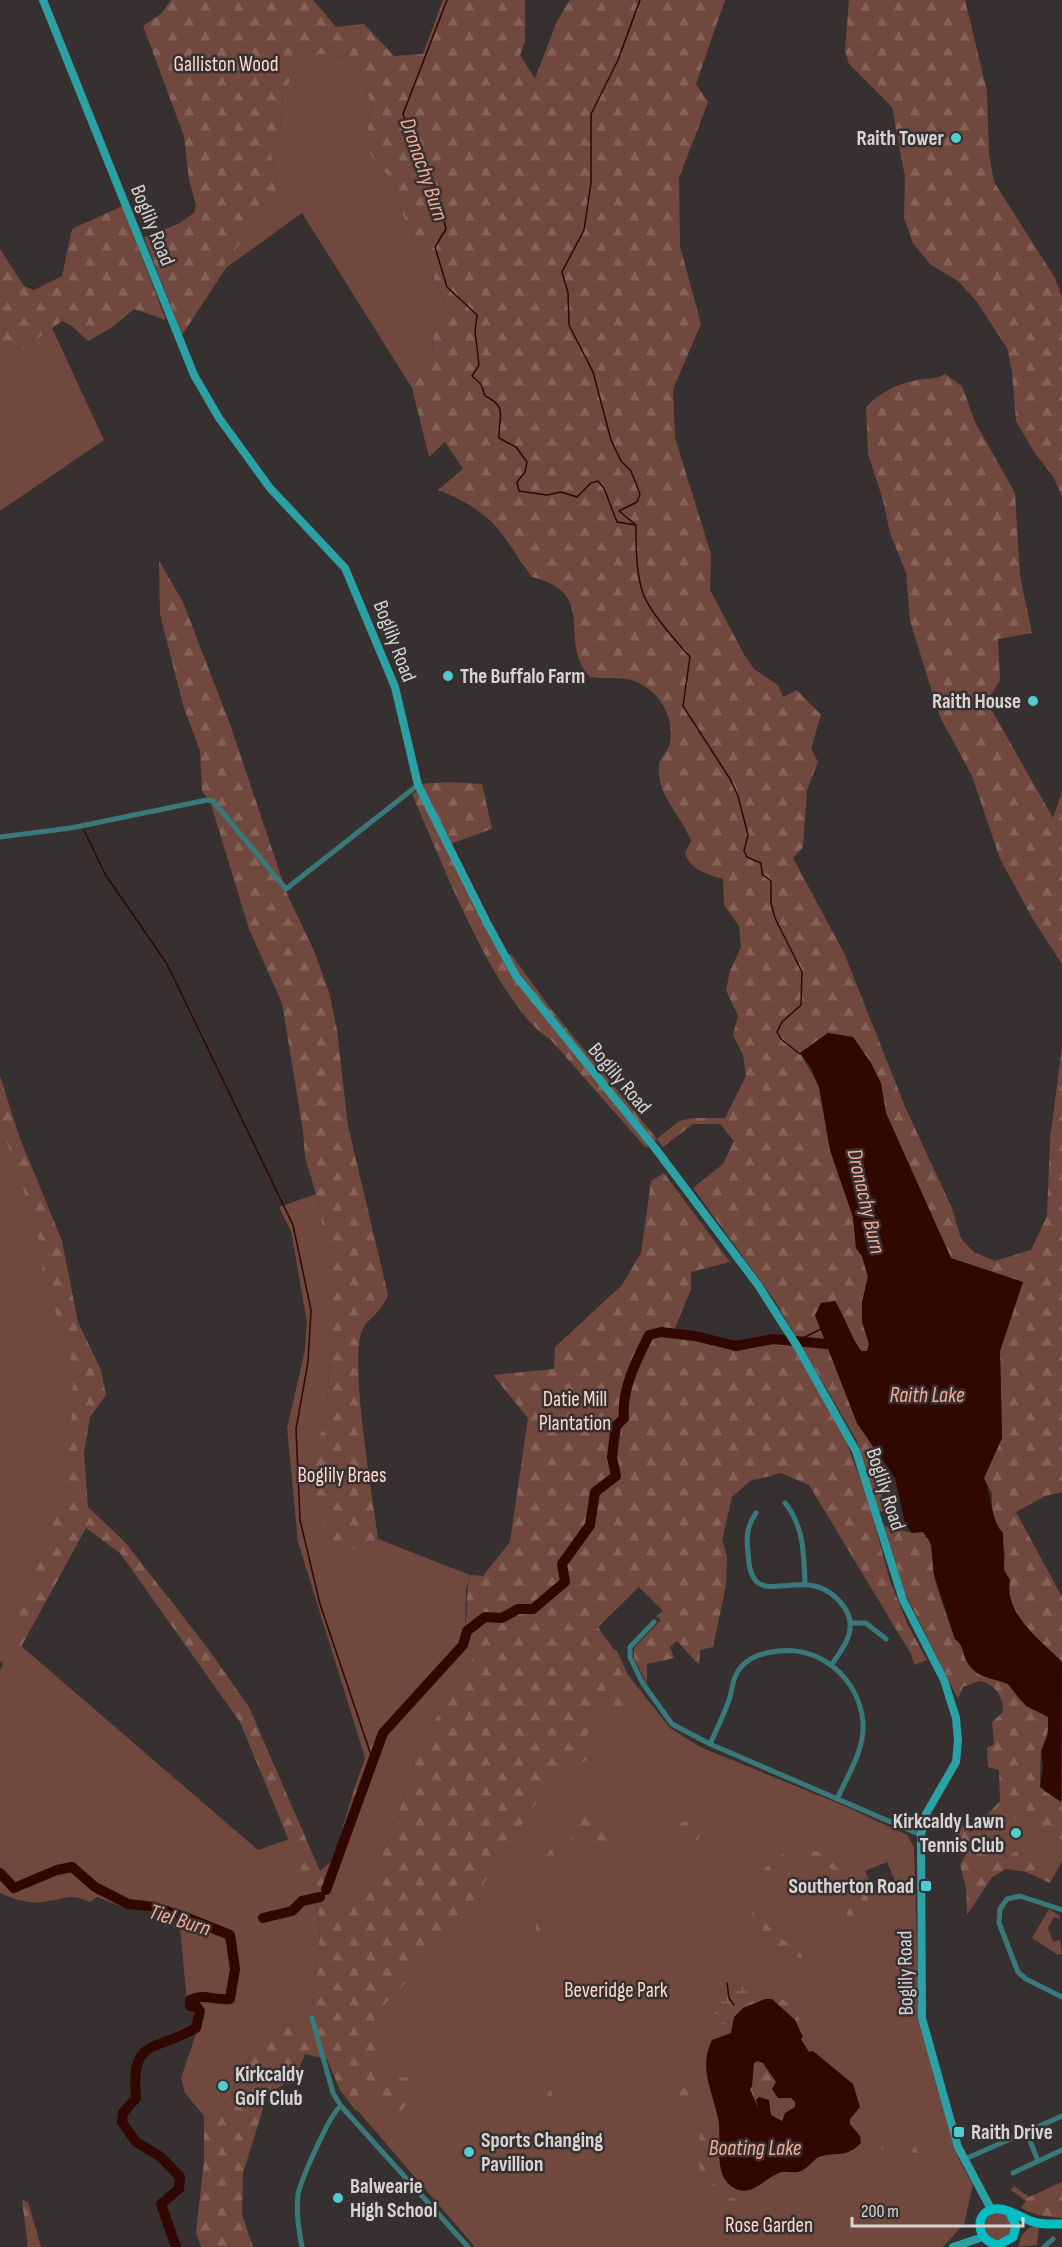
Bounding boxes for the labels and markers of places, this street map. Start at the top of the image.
place label: Raith Tower [857,126,944,151]
marker: Raith Tower [949,131,963,145]
place label: The Buffalo Farm [460,664,585,689]
marker: The Buffalo Farm [441,669,455,683]
place label: Raith House [932,689,1021,714]
marker: Raith House [1026,694,1040,708]
place label: Kirkcaldy Lawn Tennis Club [893,1809,1004,1858]
marker: Kirkcaldy Lawn Tennis Club [1009,1826,1023,1840]
place label: Southerton Road [789,1874,914,1899]
marker: Southerton Road [919,1879,933,1893]
place label: Kirkcaldy Golf Club [235,2062,304,2111]
marker: Kirkcaldy Golf Club [216,2079,230,2093]
place label: Raith Drive [971,2120,1053,2145]
marker: Raith Drive [952,2125,966,2139]
place label: Sports Changing Pavillion [481,2128,603,2177]
marker: Sports Changing Pavillion [462,2145,476,2159]
place label: Balwearie High School [350,2174,437,2223]
marker: Balwearie High School [331,2191,345,2205]

